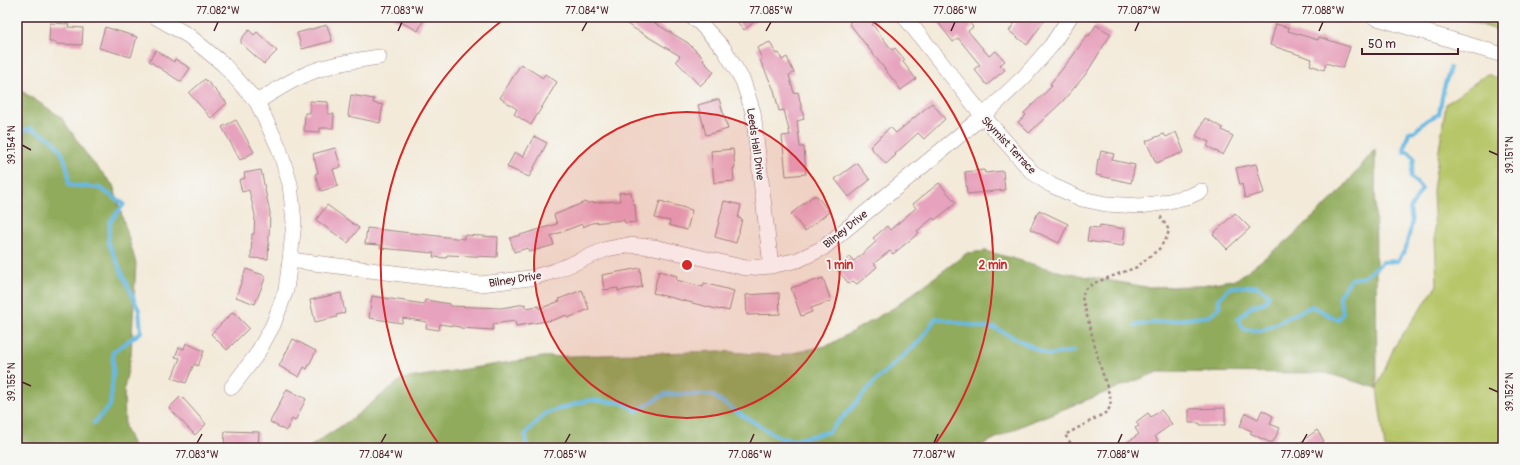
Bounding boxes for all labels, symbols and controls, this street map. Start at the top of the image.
text: 77.082°W [196,5,240,17]
text: 77.083°W [380,5,424,17]
text: 77.084°W [565,5,609,17]
text: 77.085°W [750,5,793,17]
text: 77.086°W [933,5,977,17]
text: 77.087°W [1118,5,1161,17]
text: 77.088°W [1302,5,1345,17]
scale bar [1362,30,1458,56]
text: 50 m [1368,37,1396,52]
street label: Leeds Hall Drive [744,107,767,182]
street label: Skymist Terrace [979,114,1039,177]
text: 39.154°N [6,125,18,165]
text: 39.151°N [1504,136,1516,174]
street label: Bilney Drive [821,207,870,251]
centre of rings [680,258,694,272]
text: 1 min [827,258,854,273]
text: 2 min [979,258,1008,273]
street label: Bilney Drive [488,269,543,290]
text: 39.155°N [6,362,18,401]
text: 39.152°N [1504,372,1516,411]
text: 77.083°W [175,449,219,461]
text: 77.084°W [359,449,403,461]
text: 77.085°W [544,449,587,461]
text: 77.086°W [728,449,772,461]
text: 77.087°W [913,449,956,461]
text: 77.088°W [1097,449,1140,461]
text: 77.089°W [1281,449,1324,461]

